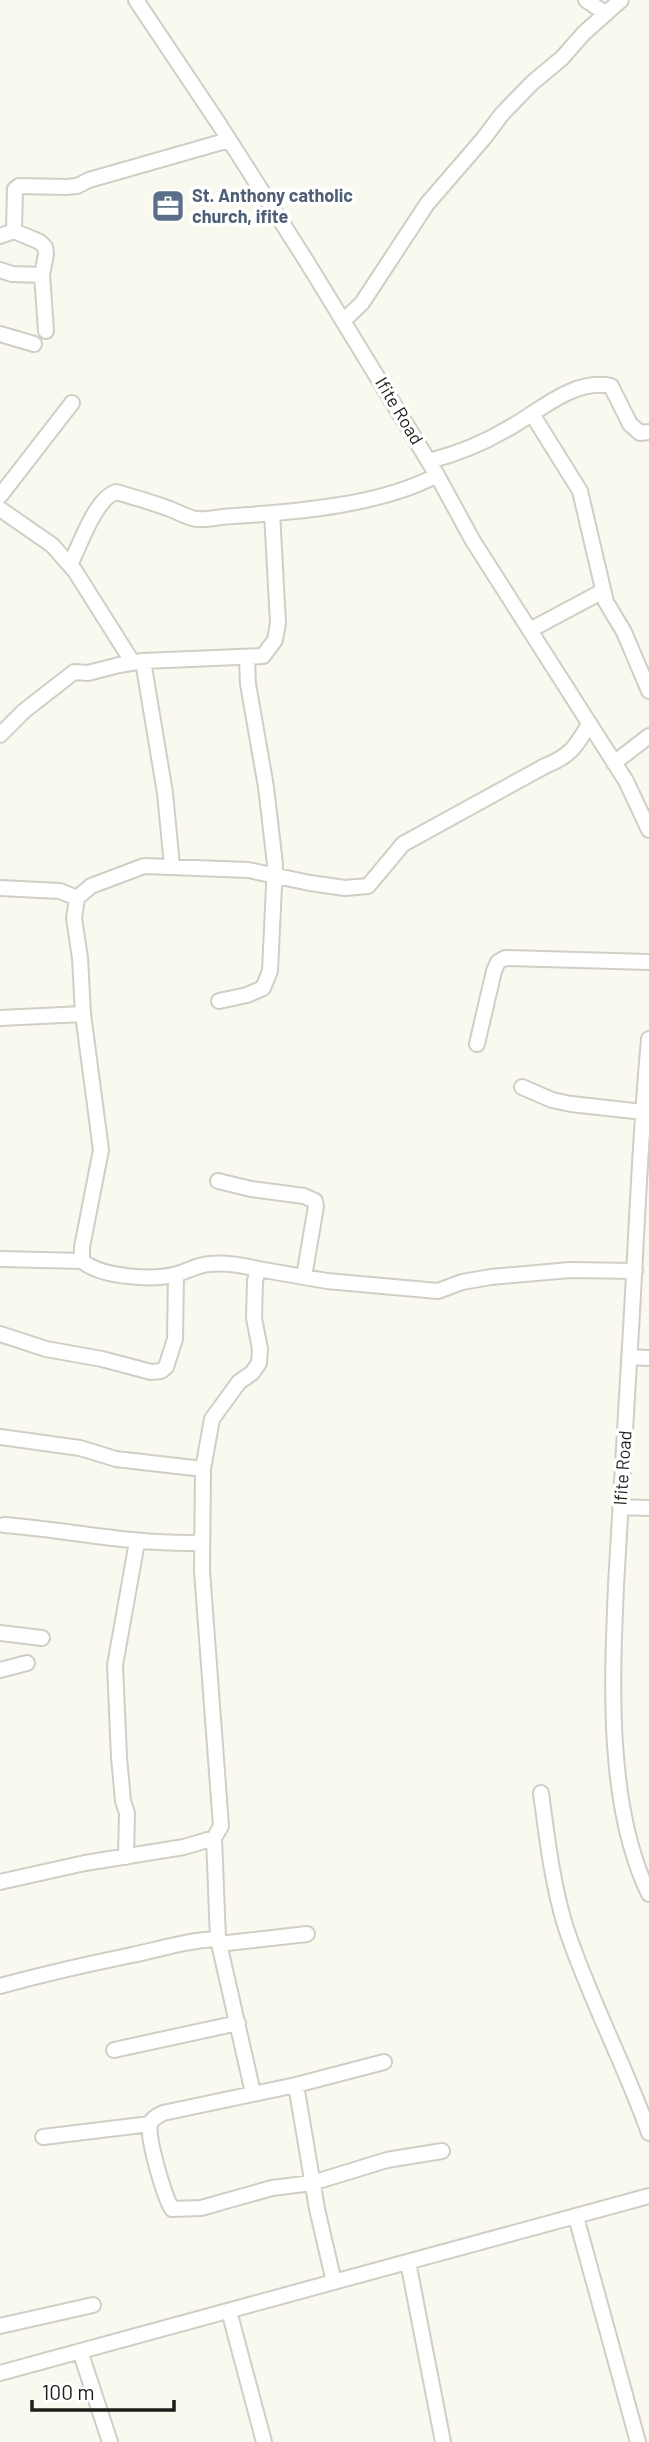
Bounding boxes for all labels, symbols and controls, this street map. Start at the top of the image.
place label: St. Anthony catholic church, ifite [192,184,353,227]
office icon: St. Anthony catholic church, ifite [149,187,187,225]
street label: Ifite Road [371,373,429,448]
street label: Ifite Road [608,1430,636,1506]
scale bar [32,2368,173,2412]
text: 100 m [42,2379,95,2404]

